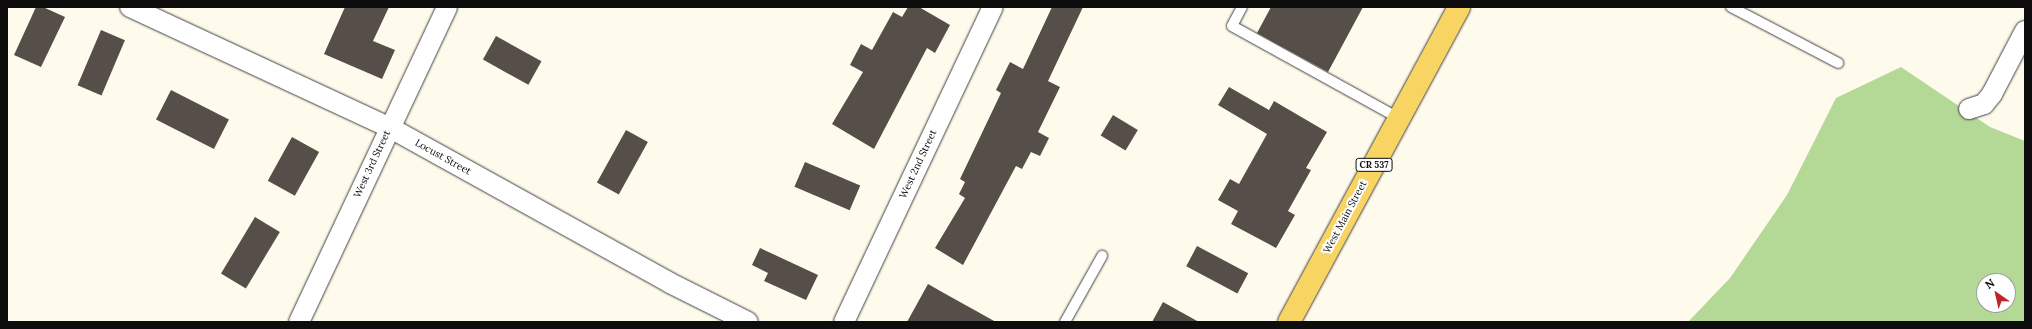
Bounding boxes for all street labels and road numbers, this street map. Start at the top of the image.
street label: West 3rd Street [351,128,393,200]
street label: West 2nd Street [897,128,939,200]
street label: Locust Street [413,137,473,177]
road number: CR 537 [1355,158,1393,172]
street label: West Main Street [1321,179,1369,255]

